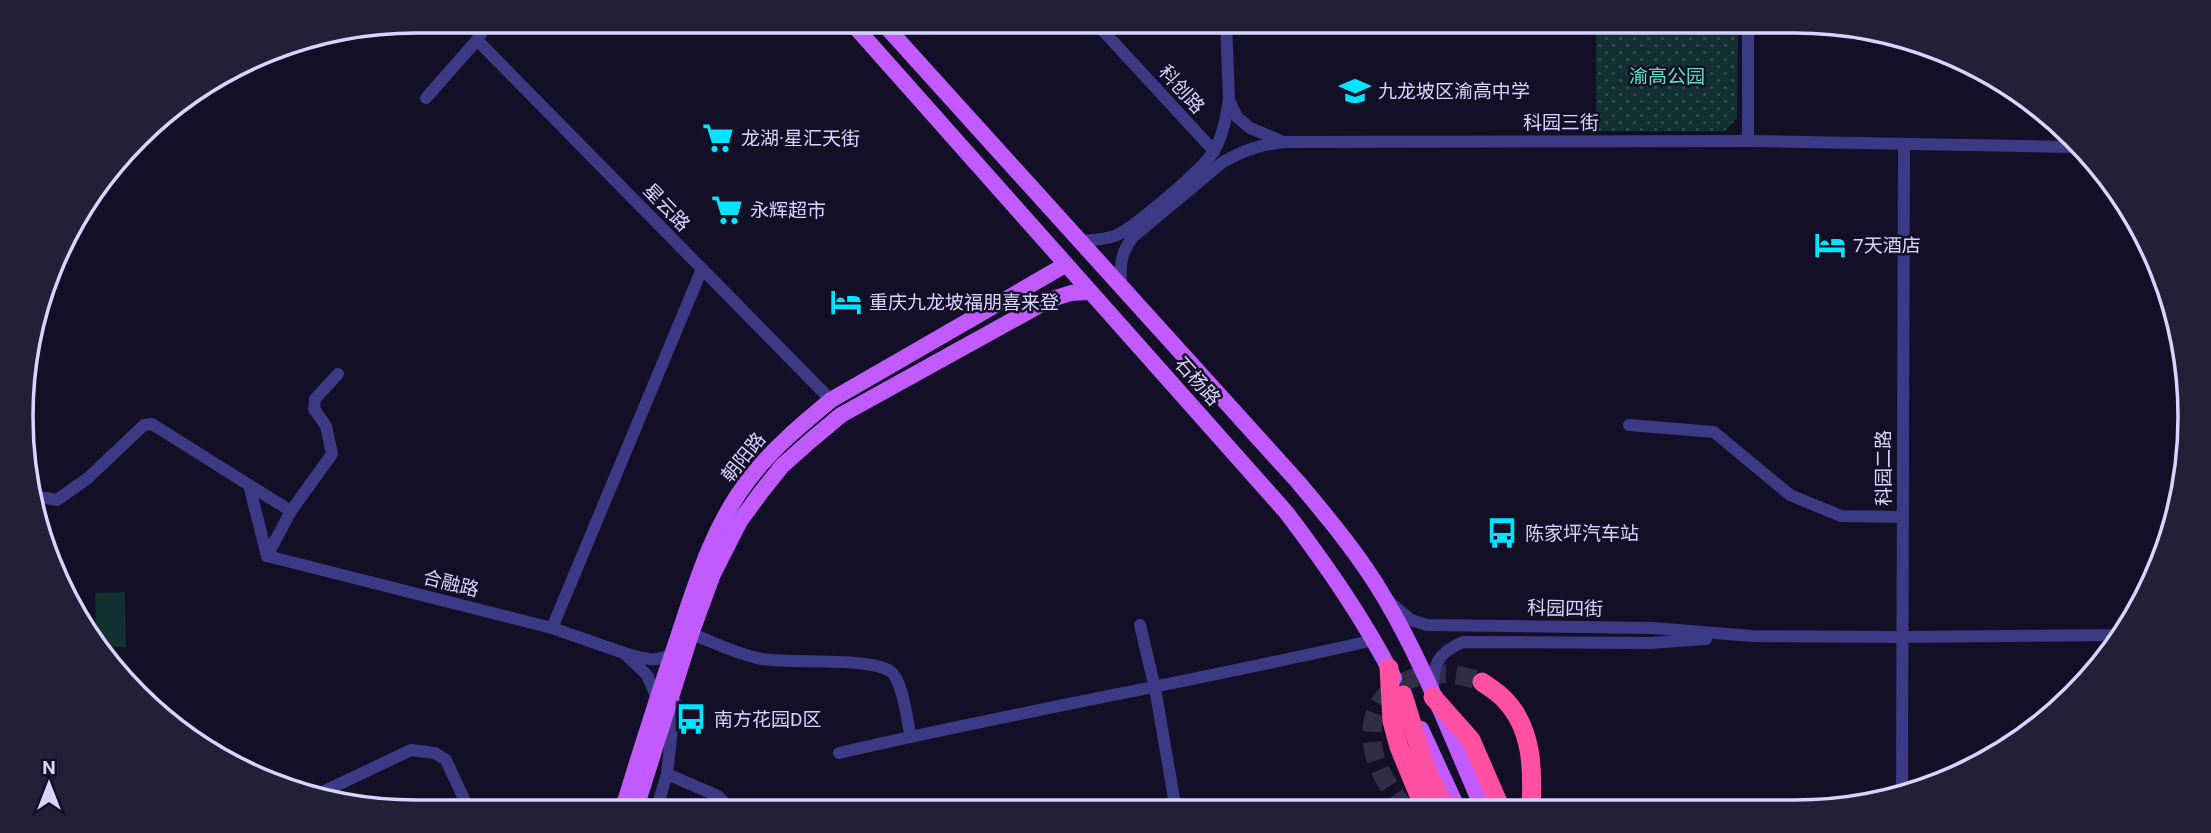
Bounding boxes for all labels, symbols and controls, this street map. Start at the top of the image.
street label: 科创路 [1154,60,1209,118]
park label: 渝高公园 [1629,65,1705,88]
school or university icon: 九龙坡区渝高中学 [1338,74,1372,108]
place label: 九龙坡区渝高中学 [1378,80,1530,103]
street label: 科园三街 [1523,111,1599,134]
supermarket icon: 龙湖·星汇天街 [701,121,735,155]
place label: 龙湖·星汇天街 [741,127,860,150]
street label: 星云路 [639,179,695,236]
supermarket icon: 永辉超市 [710,193,744,227]
place label: 永辉超市 [750,199,826,222]
hotel icon: 7天酒店 [1813,228,1847,262]
place label: 7天酒店 [1853,234,1921,257]
hotel icon: 重庆九龙坡福朋喜来登 [829,285,863,319]
place label: 重庆九龙坡福朋喜来登 [869,291,1059,314]
street label: 石杨路 [1170,352,1225,410]
street label: 朝阳路 [717,428,770,487]
street label: 科园二路 [1872,430,1895,506]
bus stop icon: 陈家坪汽车站 [1485,516,1519,550]
place label: 陈家坪汽车站 [1525,522,1639,545]
street label: 合融路 [420,565,481,602]
street label: 科园四街 [1527,596,1603,621]
bus stop icon: 南方花园D区 [674,702,708,736]
place label: 南方花园D区 [714,708,821,731]
north arrow [14,749,84,819]
text: N [42,756,56,779]

